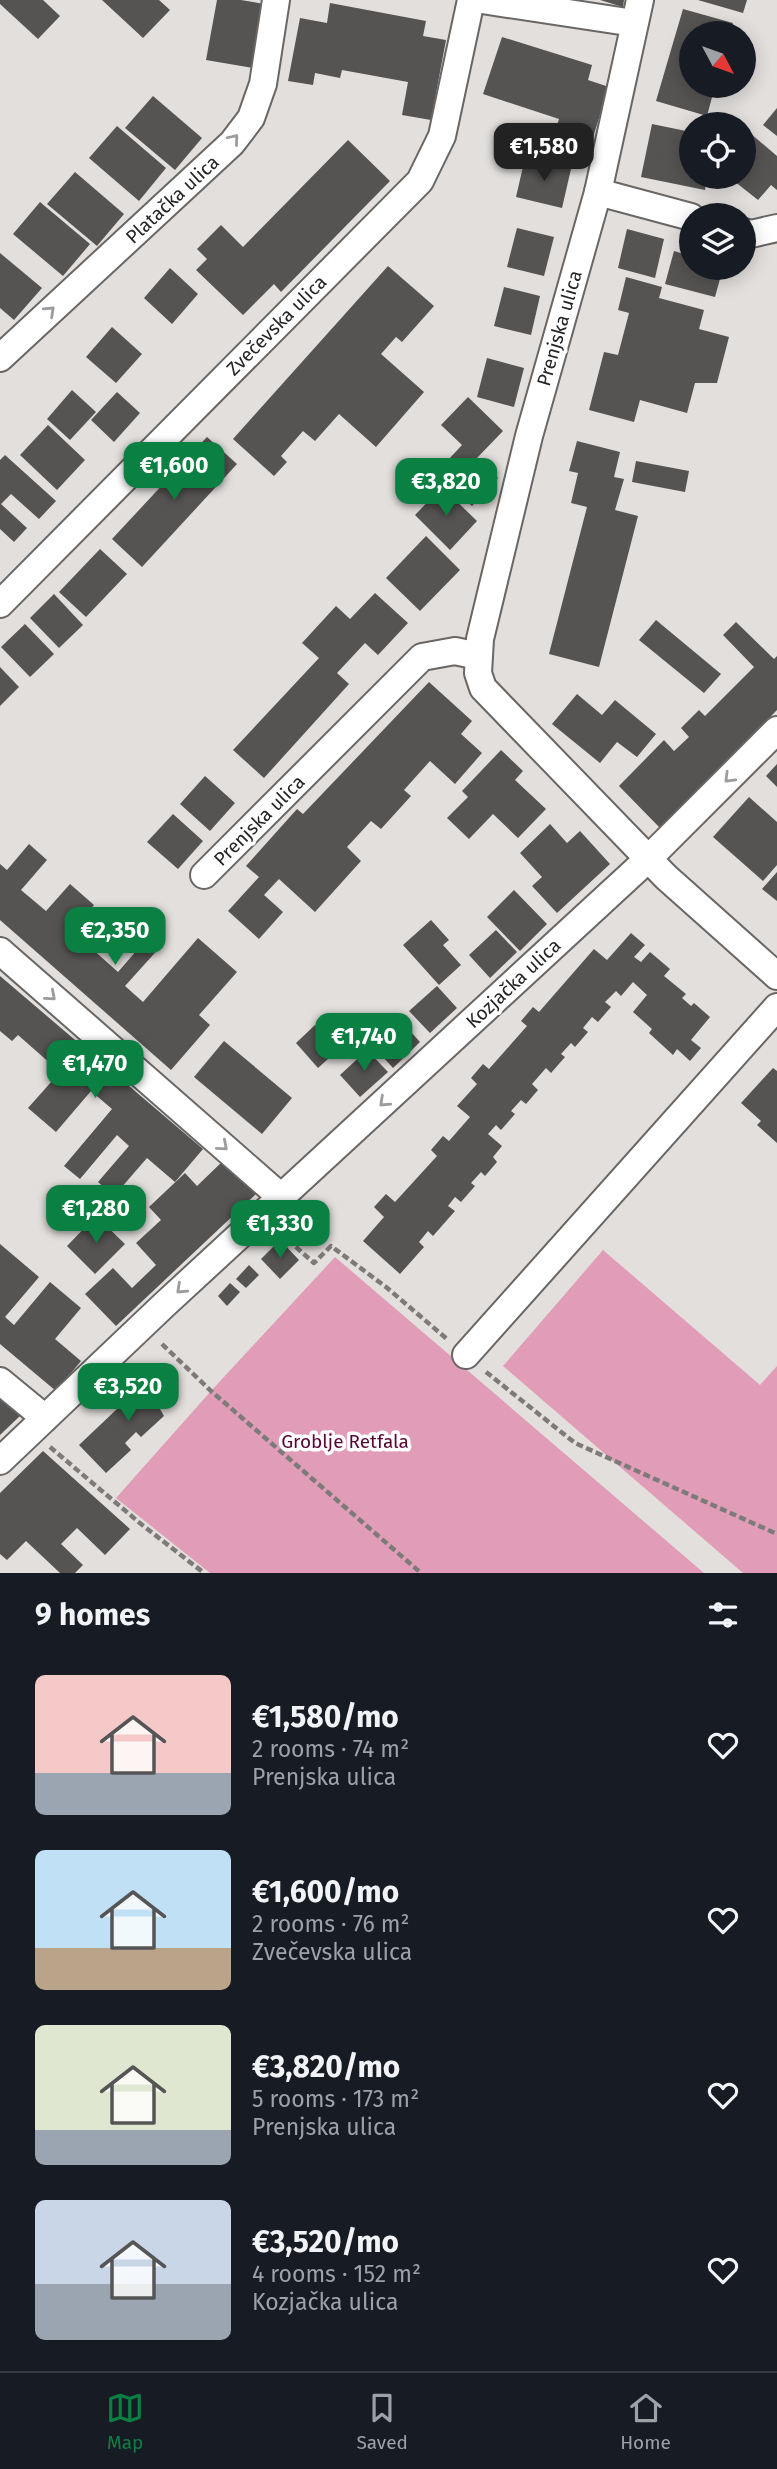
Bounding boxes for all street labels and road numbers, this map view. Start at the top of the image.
street label: Platačka ulica [121,150,224,248]
street label: Prenjska ulica [532,268,587,389]
street label: Zvečevska ulica [221,270,331,380]
street label: Prenjska ulica [209,770,310,871]
street label: Kozjačka ulica [461,934,565,1033]

